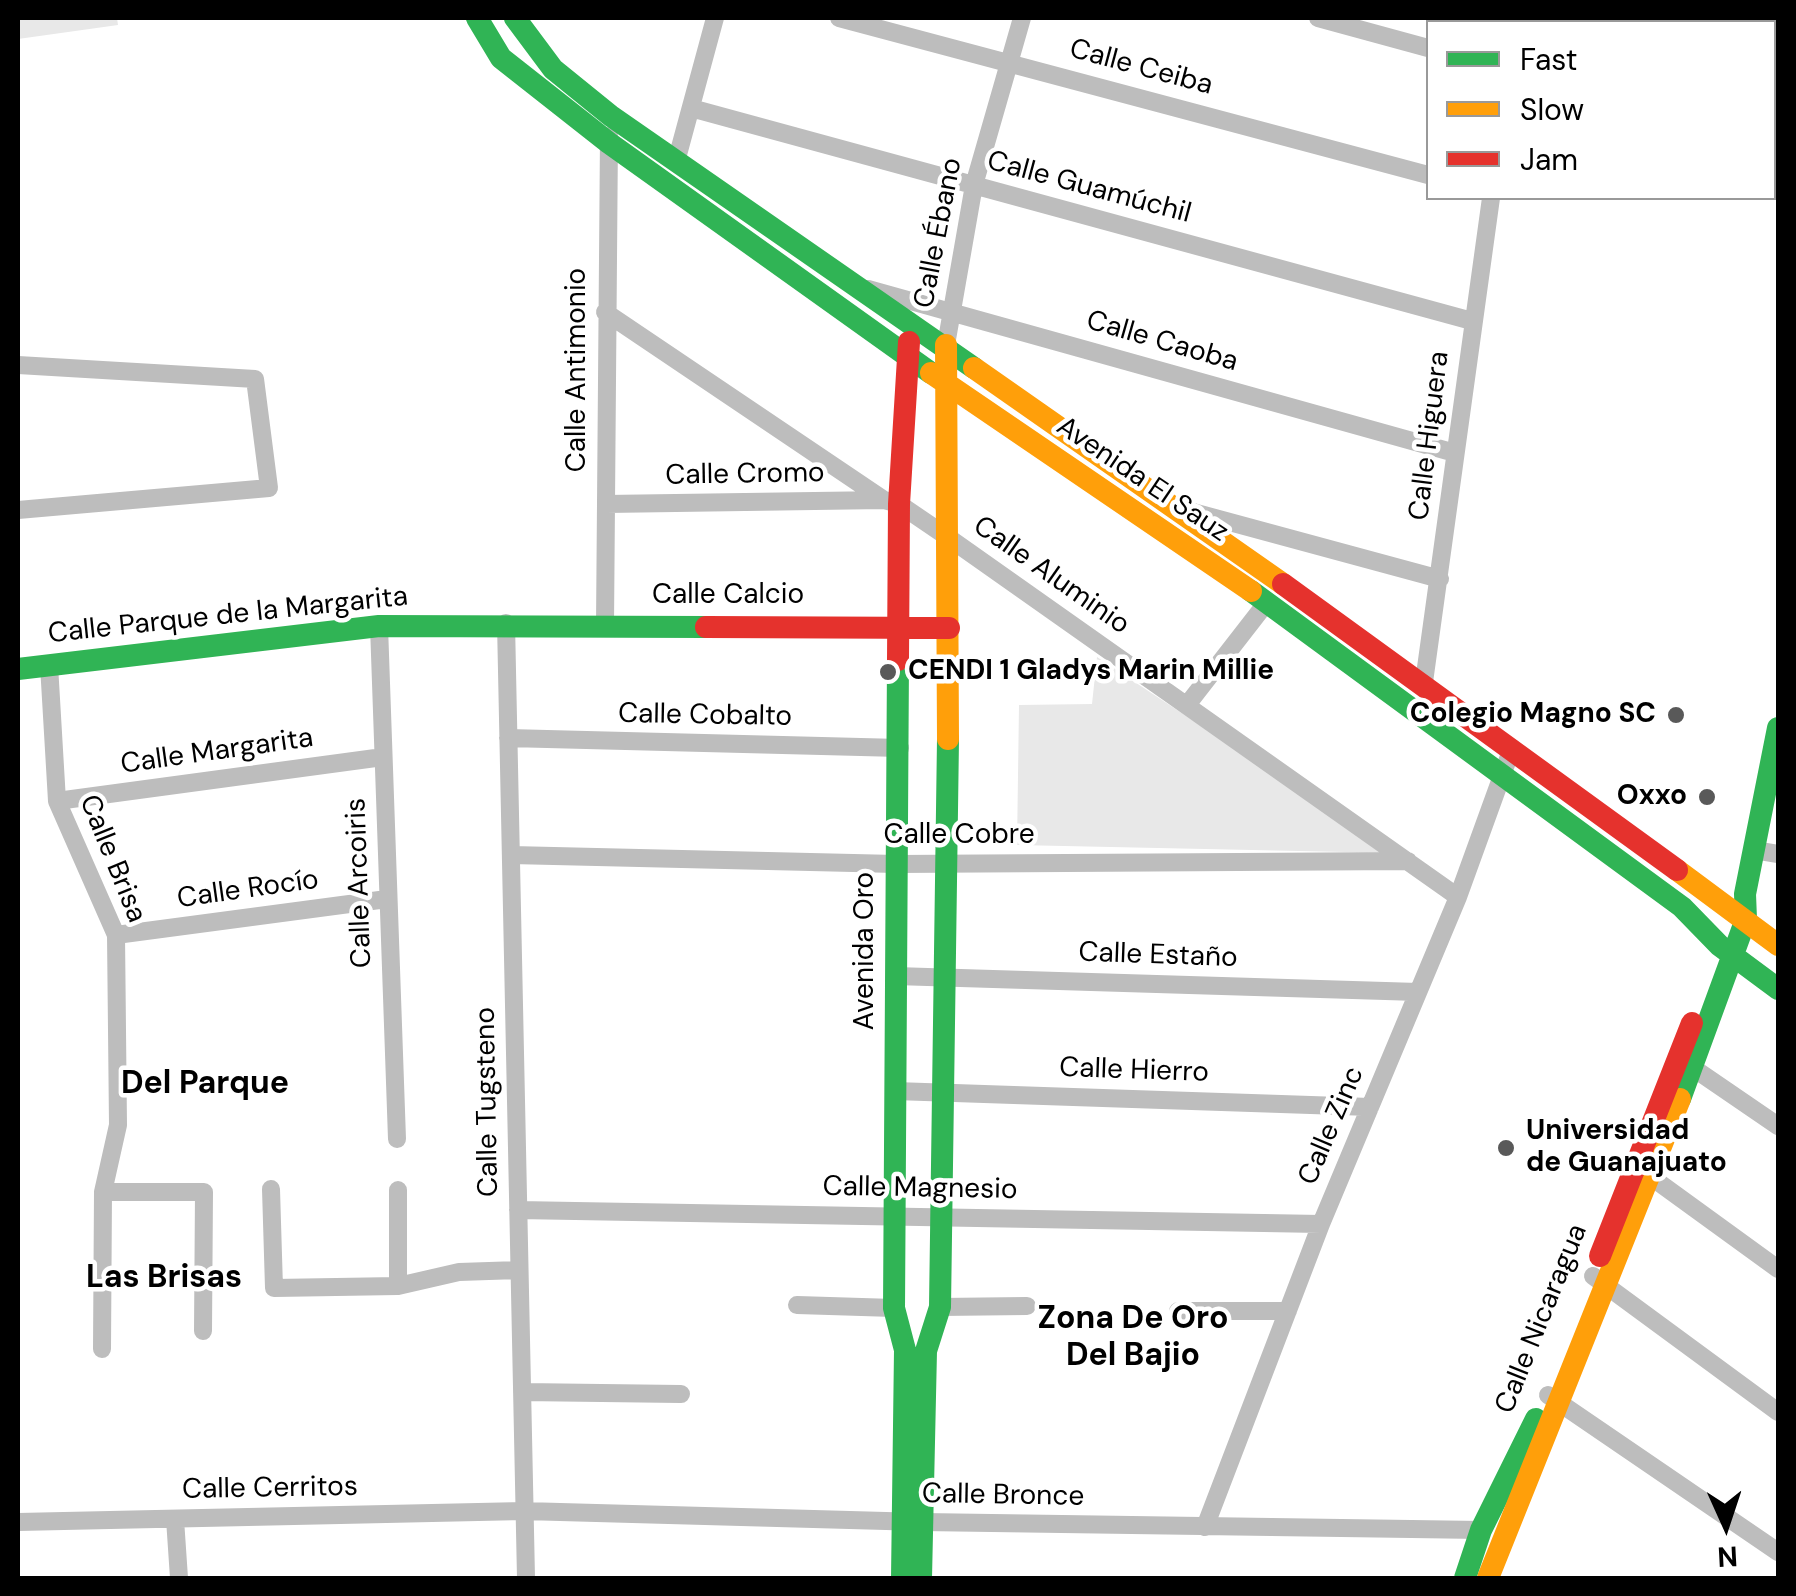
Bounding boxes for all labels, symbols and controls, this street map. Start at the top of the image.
legend [1426,20,1776,200]
street label: Calle Ceiba [1066,33,1216,103]
text: Fast [1520,40,1578,79]
text: Slow [1520,90,1584,129]
text: Jam [1520,140,1578,179]
street label: Calle Guamúchil [983,145,1195,231]
street label: Calle Ébano [908,155,970,311]
street label: Calle Antimonio [561,268,595,472]
street label: Calle Caoba [1082,304,1242,380]
street label: Calle Higuera [1403,350,1457,522]
street label: Avenida El Sauz [1050,410,1234,550]
street label: Calle Cromo [665,457,825,493]
street label: Calle Aluminio [966,510,1136,642]
street label: Calle Calcio [652,579,804,613]
street label: Calle Parque de la Margarita [46,580,410,652]
place label: CENDI 1 Gladys Marin Millie [908,655,1274,689]
marker: CENDI 1 Gladys Marin Millie [877,661,899,683]
street label: Calle Cobalto [618,698,792,734]
place label: Colegio Magno SC [1410,698,1656,732]
marker: Colegio Magno SC [1665,704,1687,726]
street label: Calle Margarita [119,722,315,782]
place label: Oxxo [1617,780,1687,814]
marker: Oxxo [1696,786,1718,808]
street label: Calle Brisa [71,790,153,928]
street label: Calle Arcoiris [340,797,380,969]
street label: Calle Cobre [883,819,1035,853]
street label: Calle Rocío [175,863,321,917]
street label: Avenida Oro [849,872,883,1030]
street label: Calle Estaño [1078,936,1238,976]
street label: Calle Tugsteno [470,1007,506,1197]
street label: Calle Hierro [1059,1052,1209,1090]
street label: Calle Zinc [1292,1062,1372,1190]
district label: Del Parque [121,1066,289,1104]
place label: Universidad de Guanajuato [1526,1115,1727,1181]
marker: Universidad de Guanajuato [1495,1137,1517,1159]
street label: Calle Magnesio [822,1171,1018,1207]
street label: Calle Nicaragua [1489,1220,1595,1418]
district label: Las Brisas [86,1260,242,1298]
district label: Zona De Oro Del Bajio [1038,1301,1228,1376]
street label: Calle Cerritos [182,1471,358,1507]
north arrow [1676,1476,1776,1576]
street label: Calle Bronce [921,1478,1085,1514]
text: N [1716,1537,1739,1575]

